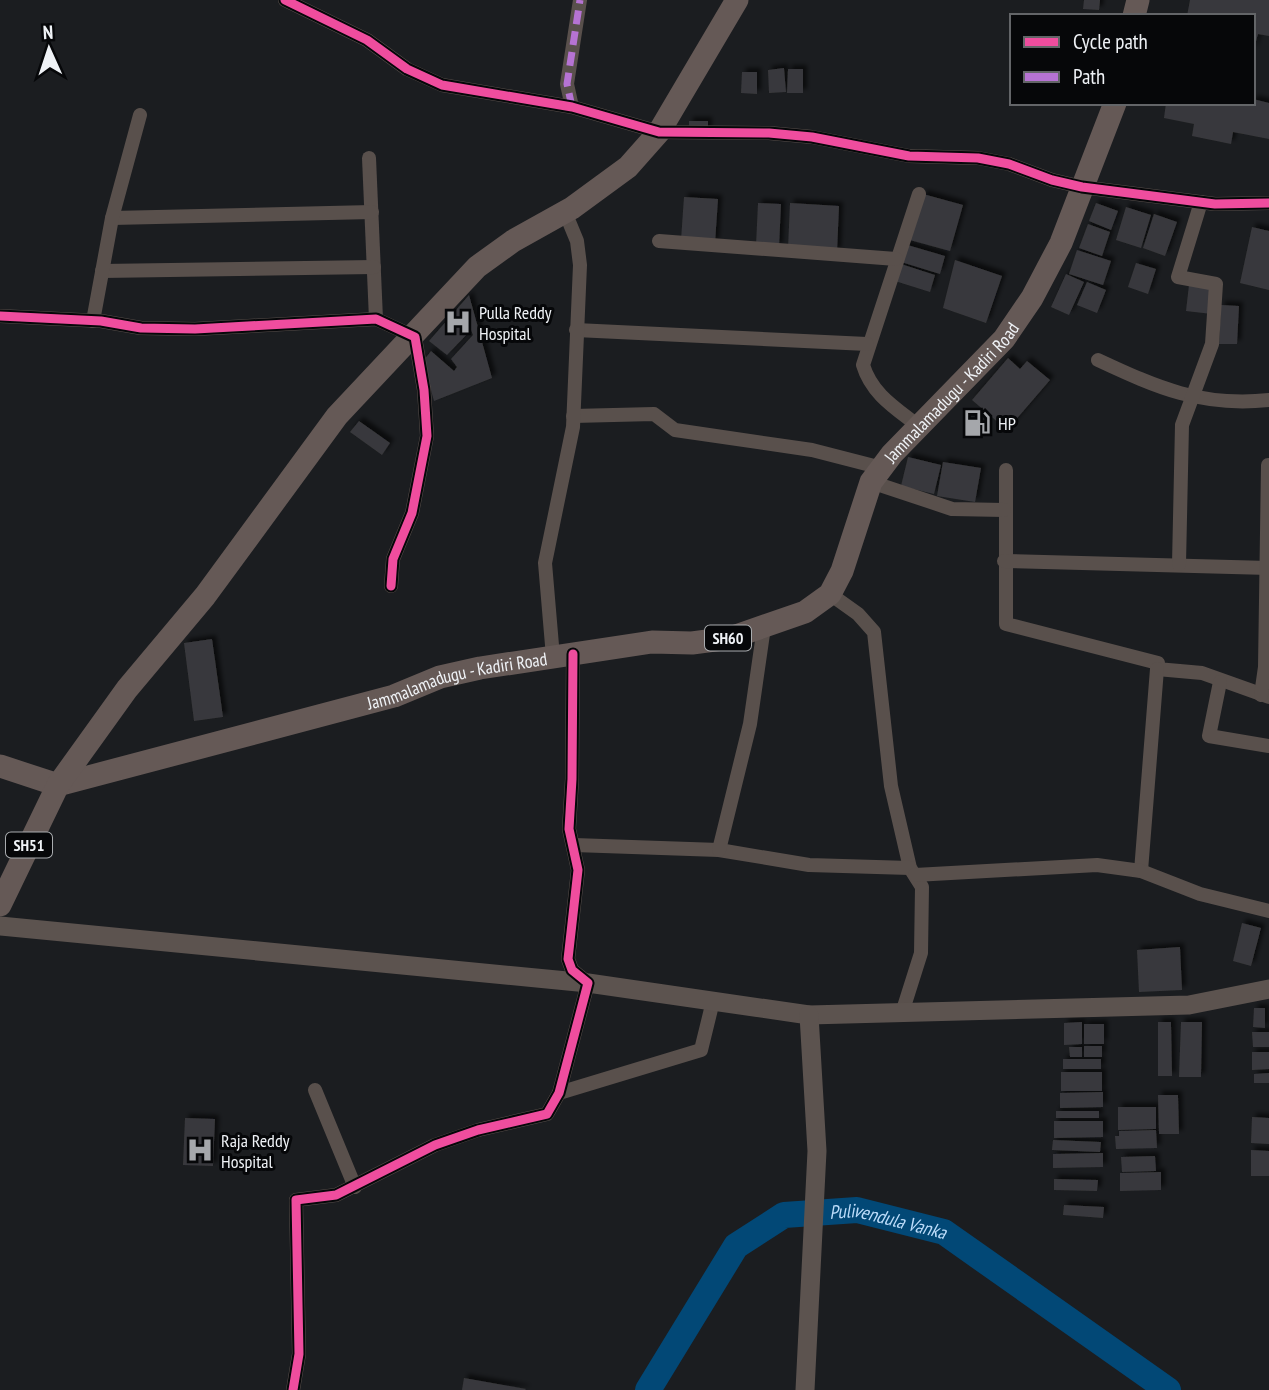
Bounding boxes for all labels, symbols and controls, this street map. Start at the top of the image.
north arrow [14,14,84,84]
legend [1010,14,1255,105]
text: N [42,20,54,44]
text: Cycle path [1073,28,1148,55]
text: Path [1073,63,1105,90]
place label: Pulla Reddy Hospital [479,301,552,345]
hospital icon: Pulla Reddy Hospital [443,307,473,337]
street label: Jammalamadugu - Kadiri Road [878,318,1024,468]
fuel station icon: HP [962,408,992,438]
place label: HP [998,412,1016,435]
road number: SH60 [705,625,751,650]
street label: Jammalamadugu - Kadiri Road [363,647,549,714]
road number: SH51 [6,832,52,858]
place label: Raja Reddy Hospital [221,1129,290,1173]
hospital icon: Raja Reddy Hospital [185,1135,215,1165]
water label: Pulivendula Vanka [828,1198,950,1244]

